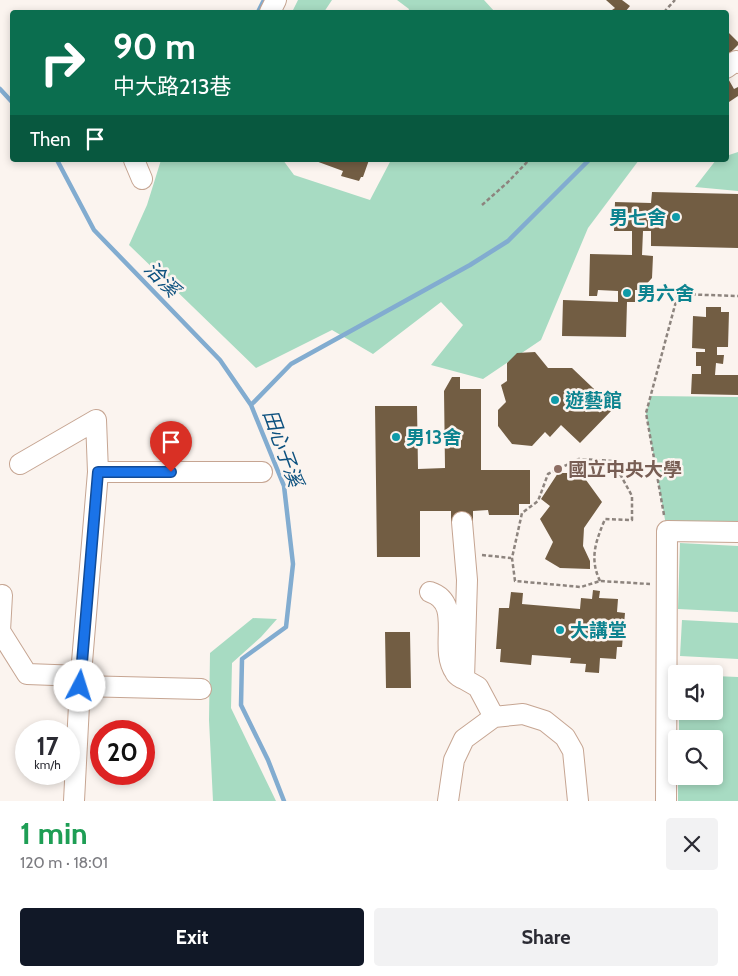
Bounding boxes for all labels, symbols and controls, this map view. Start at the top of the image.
text: 90 m [113,25,196,68]
icon: right [30,30,95,95]
text: 中大路213巷 [113,73,232,100]
icon: arrive [81,125,109,153]
text: Then [30,128,71,151]
place label: 男七舍 [609,206,666,229]
marker: 男七舍 [670,211,682,223]
water label: 洽溪 [139,256,187,304]
place label: 男六舍 [637,282,694,305]
marker: 男六舍 [621,287,633,299]
place label: 遊藝館 [565,389,622,412]
marker: 遊藝館 [549,394,561,406]
water label: 田心子溪 [258,406,309,493]
pin [150,421,192,472]
place label: 男13舍 [406,426,461,449]
icon: arrive [157,428,185,456]
marker: 男13舍 [390,431,402,443]
place label: 國立中央大學 [568,458,682,481]
marker: 國立中央大學 [552,463,564,475]
place label: 大講堂 [570,619,627,642]
marker: 大講堂 [554,624,566,636]
position arrow [53,659,105,711]
map controls [668,665,723,785]
button: sound [668,665,723,720]
speed limit sign: 20 [90,720,155,785]
button: search [668,730,723,785]
text: 17 [37,731,58,761]
text: km/h [34,757,61,772]
text: 1 min [20,815,88,852]
button: close [666,818,718,870]
text: 120 m · 18:01 [20,853,108,872]
button: Exit [20,908,364,966]
button: Share [374,908,718,966]

